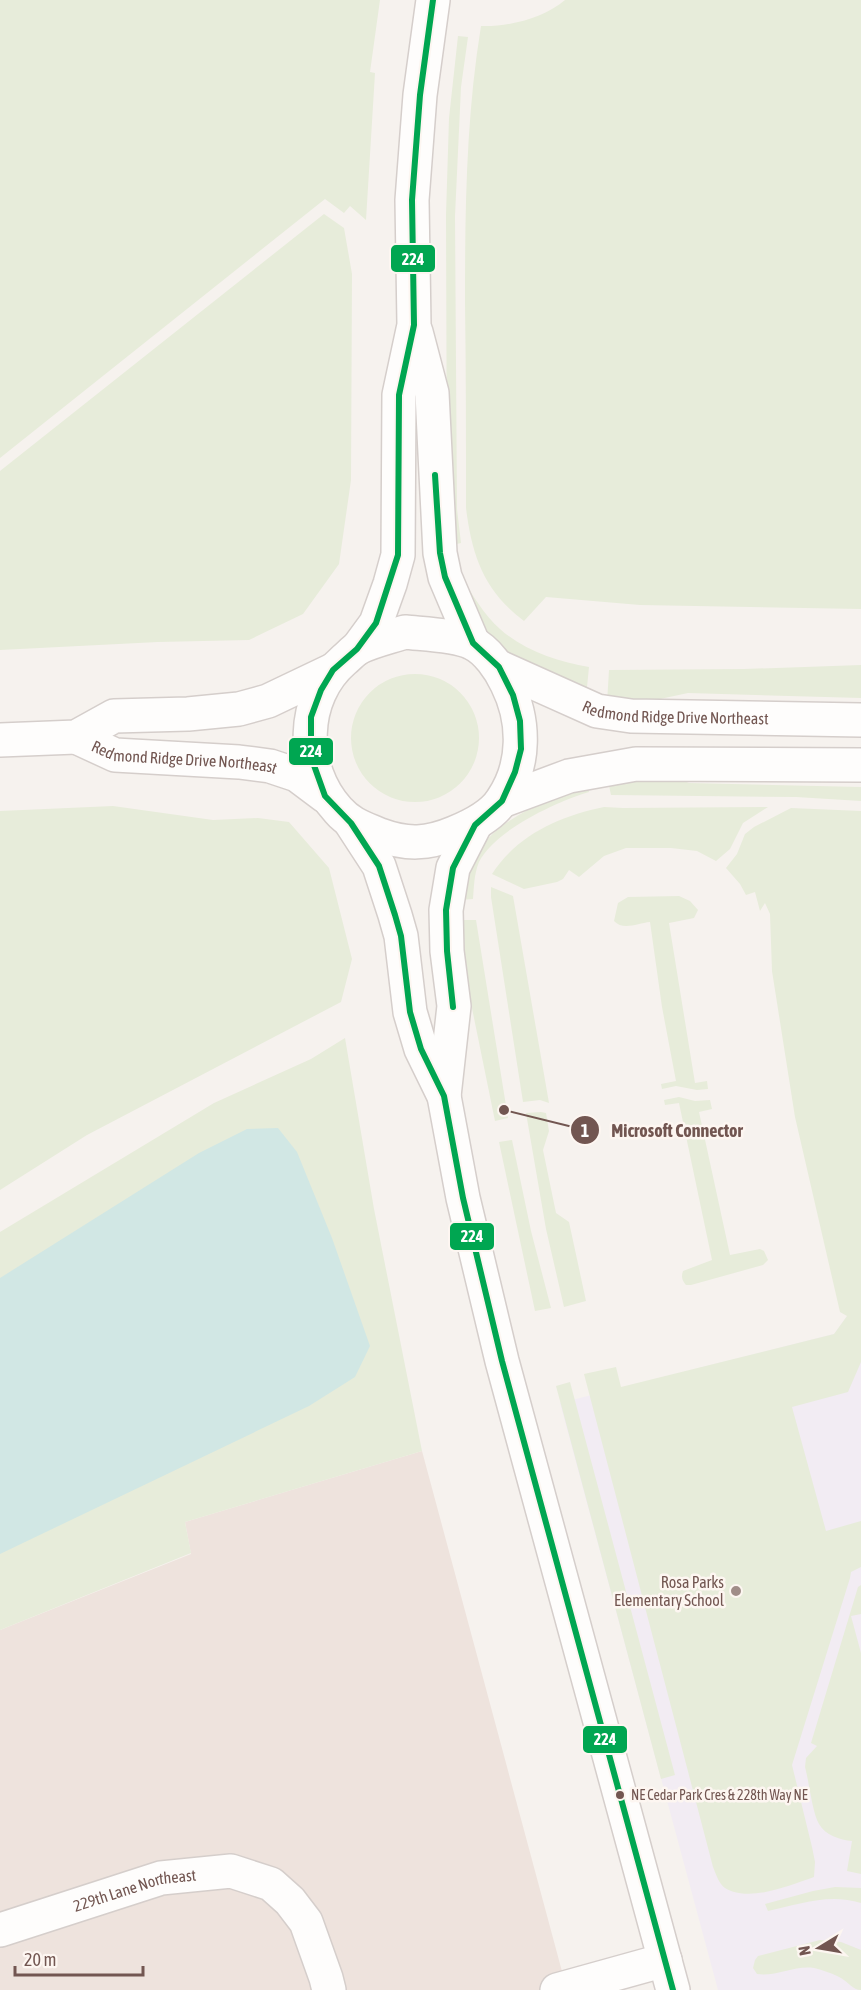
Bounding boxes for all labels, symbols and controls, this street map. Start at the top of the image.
line badge: 224 [390,244,436,273]
text: 224 [402,250,425,268]
street label: Redmond Ridge Drive Northeast [580,697,769,727]
street label: Redmond Ridge Drive Northeast [89,737,280,777]
line badge: 224 [288,737,334,766]
text: 224 [300,742,323,760]
callout: Microsoft Connector [570,1112,755,1148]
text: 1 [581,1120,589,1141]
text: Microsoft Connector [611,1120,743,1141]
line badge: 224 [449,1222,495,1251]
text: 224 [461,1227,484,1245]
place label: Rosa Parks Elementary School [614,1573,725,1610]
marker: Rosa Parks Elementary School [729,1584,743,1598]
line badge: 224 [582,1725,628,1754]
text: 224 [594,1730,617,1748]
place label: NE Cedar Park Cres & 228th Way NE [631,1787,808,1803]
marker: NE Cedar Park Cres & 228th Way NE [614,1789,626,1801]
street label: 229th Lane Northeast [71,1865,197,1915]
north arrow [789,1918,849,1978]
scale bar [15,1939,142,1977]
text: N [795,1945,814,1957]
text: 20 m [24,1949,56,1970]

